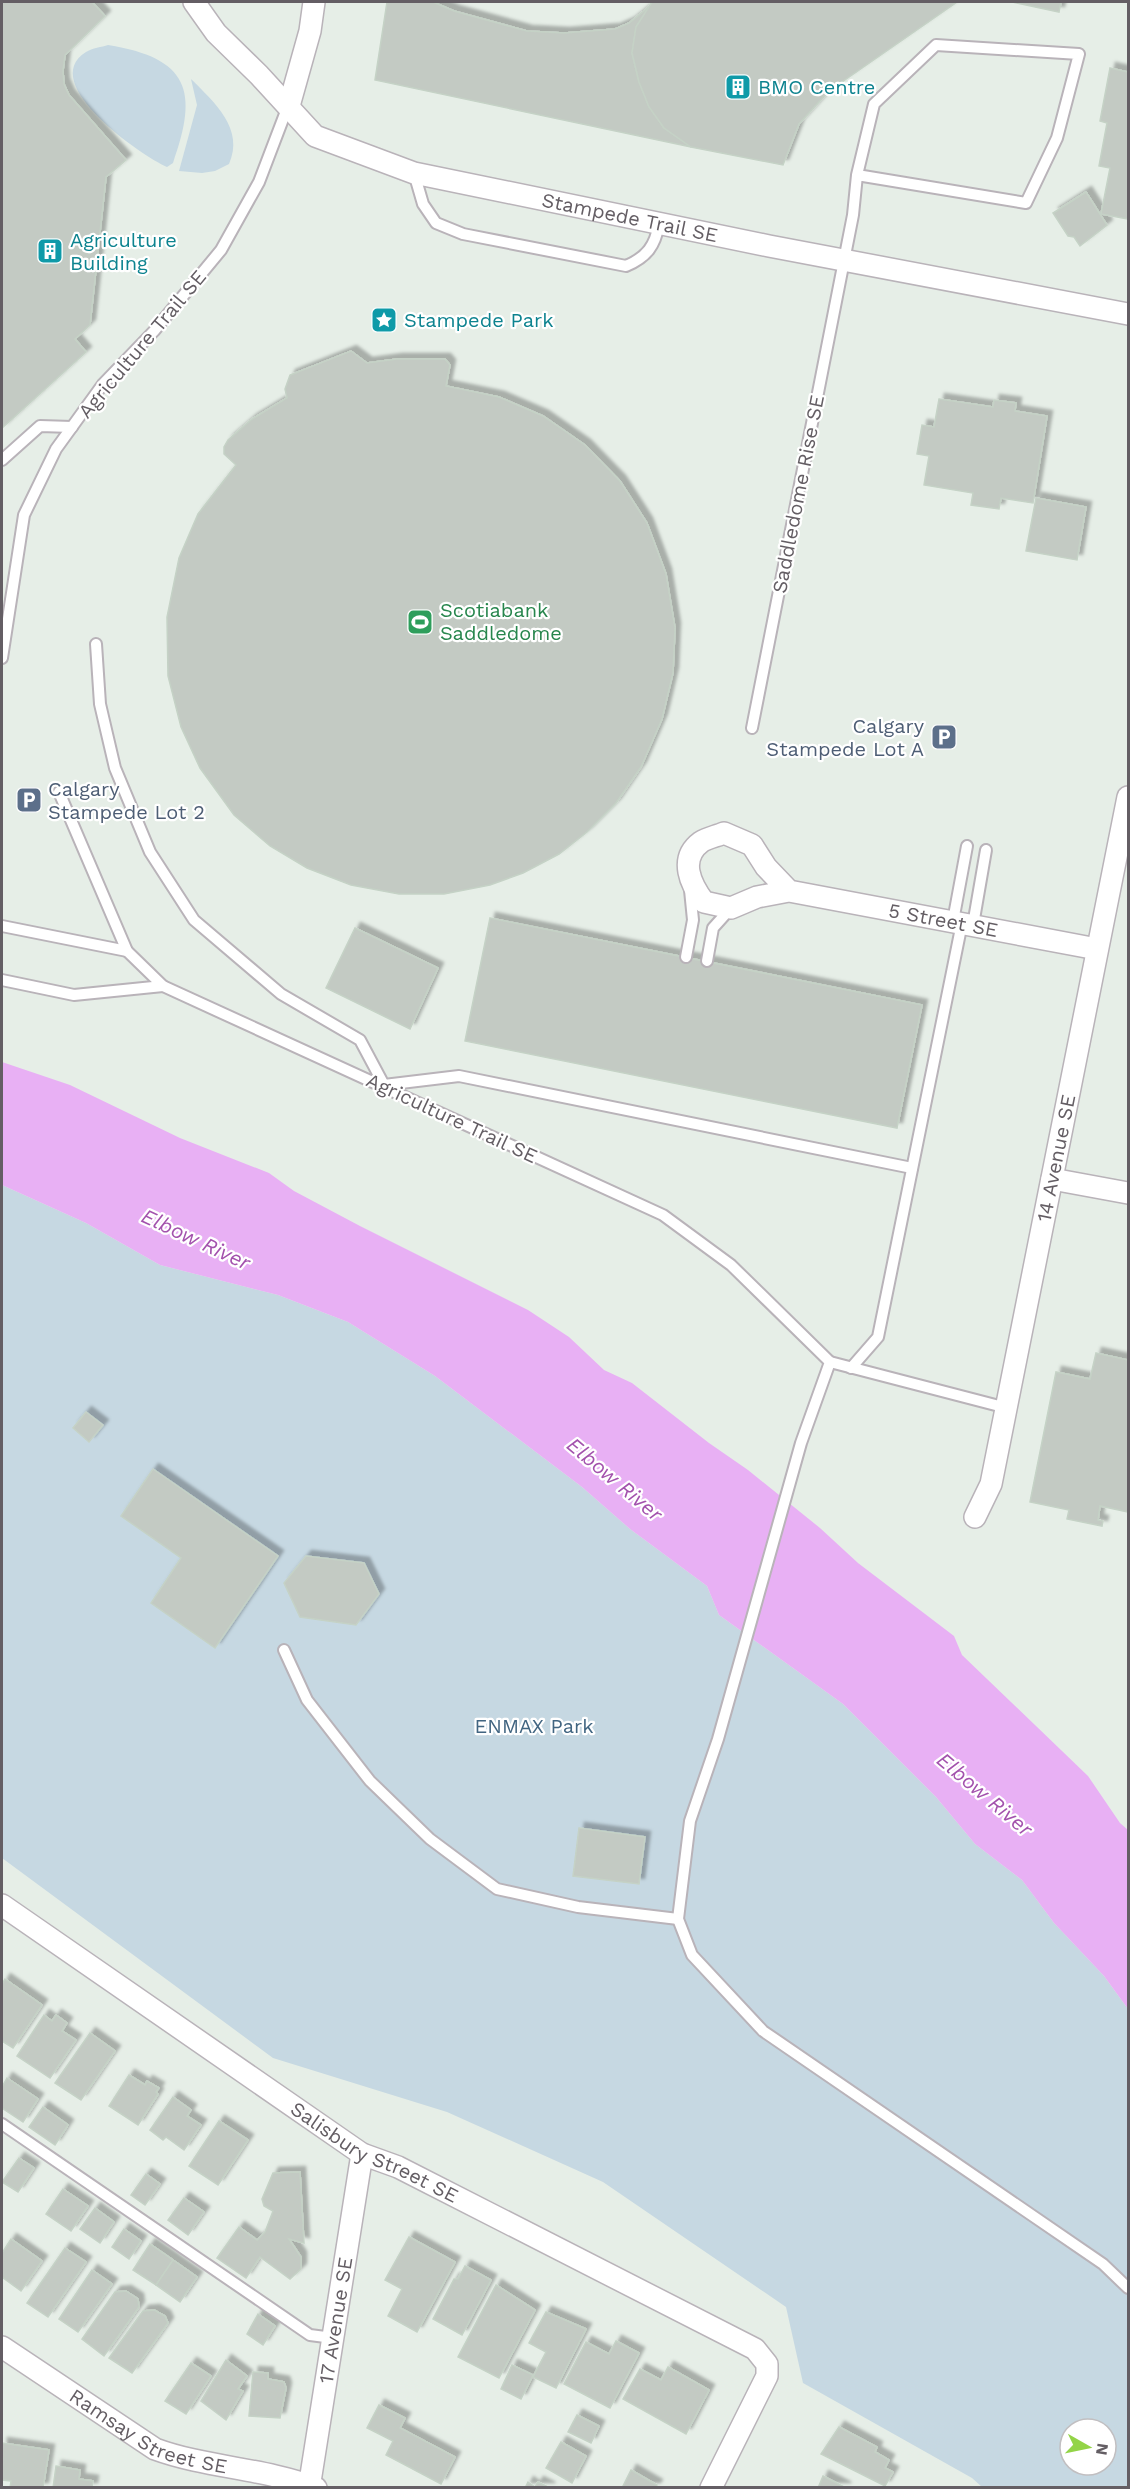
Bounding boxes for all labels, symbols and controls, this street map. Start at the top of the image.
building icon: BMO Centre [723,72,753,102]
place label: BMO Centre [758,75,875,99]
street label: Stampede Trail SE [540,188,720,247]
place label: Agriculture Building [70,228,177,275]
building icon: Agriculture Building [35,236,65,266]
street label: Agriculture Trail SE [73,265,211,423]
place icon: Stampede Park [369,305,399,335]
place label: Stampede Park [404,308,554,332]
street label: Saddledome Rise SE [767,393,829,595]
place label: Scotiabank Saddledome [440,598,562,645]
sports icon: Scotiabank Saddledome [405,607,435,637]
place label: Calgary Stampede Lot A [766,714,925,761]
parking icon: Calgary Stampede Lot A [929,722,959,752]
place label: Calgary Stampede Lot 2 [48,777,205,824]
parking icon: Calgary Stampede Lot 2 [14,785,44,815]
street label: 5 Street SE [886,898,1000,942]
street label: Agriculture Trail SE [363,1068,541,1168]
street label: 14 Avenue SE [1032,1092,1080,1224]
water label: Elbow River [138,1203,255,1275]
water label: Elbow River [562,1432,669,1527]
park label: ENMAX Park [475,1714,593,1738]
water label: Elbow River [932,1747,1039,1842]
street label: Salisbury Street SE [286,2096,462,2208]
street label: 17 Avenue SE [314,2255,357,2385]
street label: Ramsay Street SE [65,2384,229,2478]
north arrow [1058,2417,1118,2477]
text: N [1092,2442,1113,2457]

